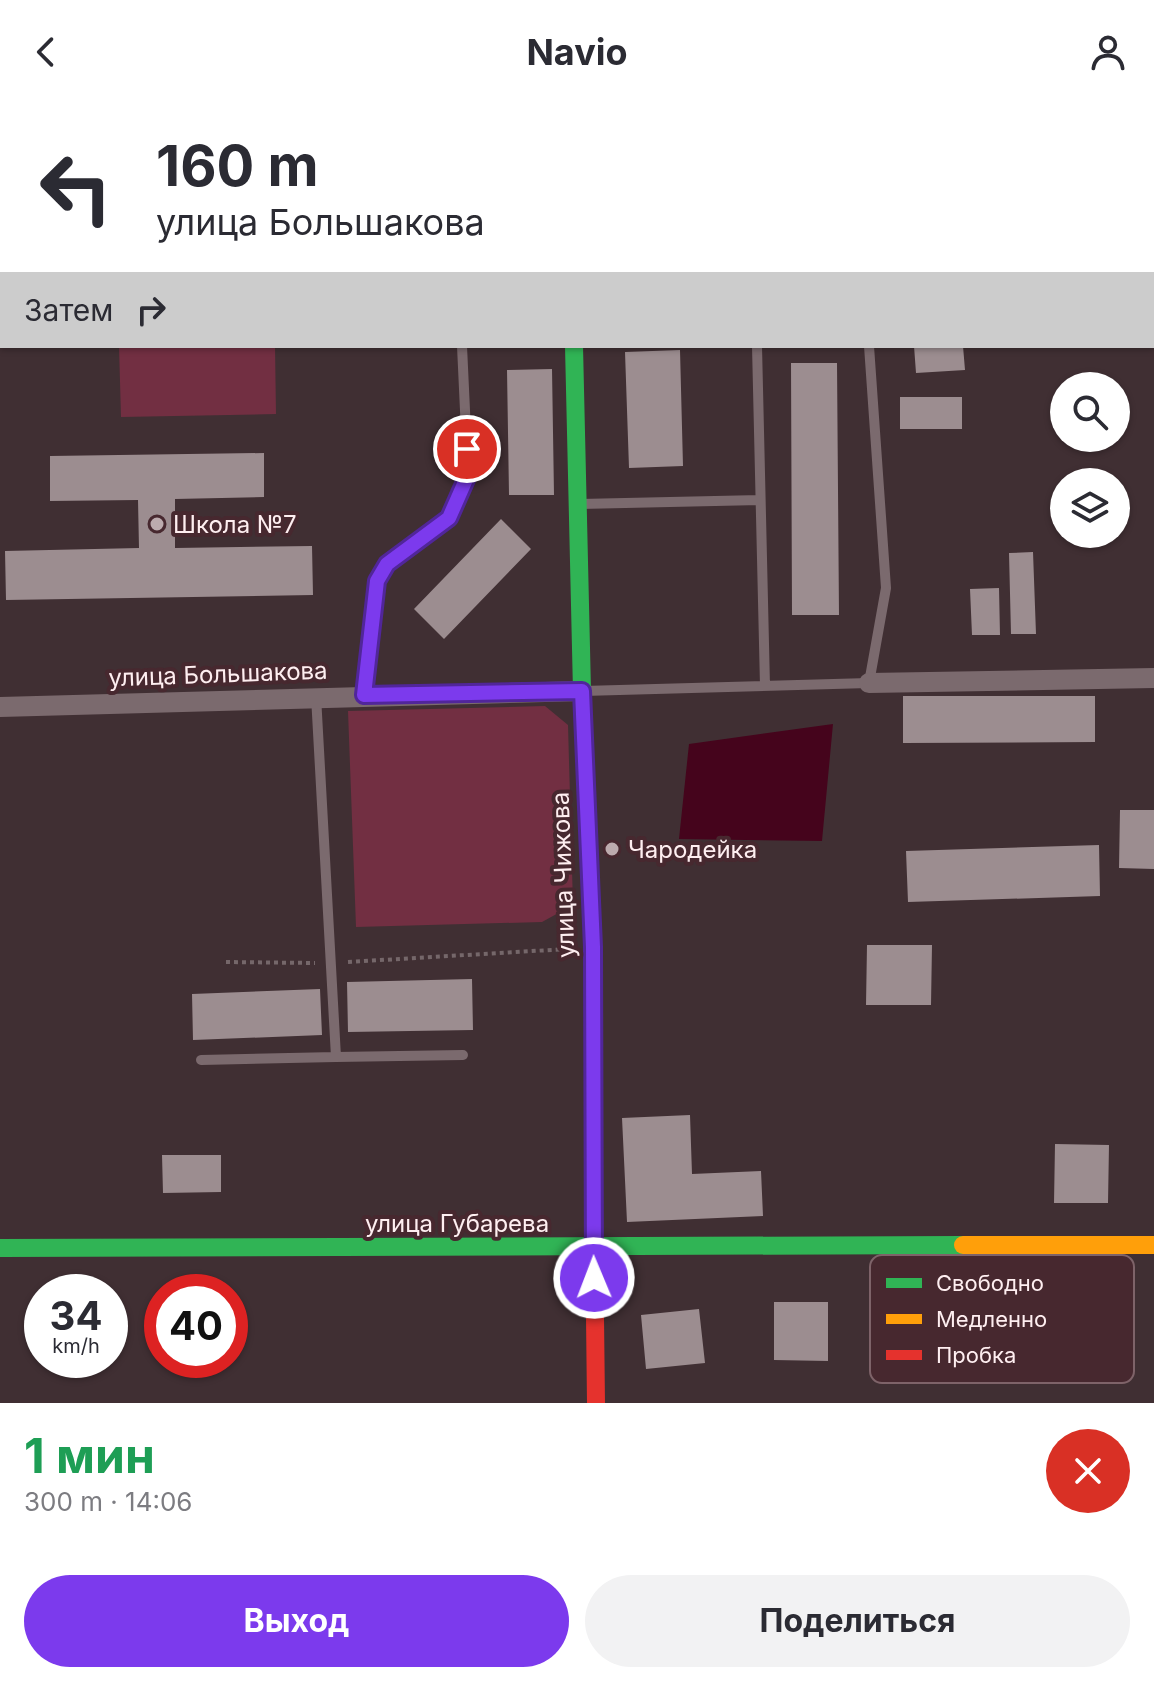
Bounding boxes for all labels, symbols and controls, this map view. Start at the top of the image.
icon: back [24,30,68,74]
text: Navio [526,30,628,74]
icon: person [1086,30,1130,74]
text: 160 m [156,132,319,200]
icon: left [24,136,128,240]
text: улица Большакова [156,200,485,244]
icon: right [129,288,173,332]
text: Затем [24,292,113,328]
map controls [1050,372,1130,548]
button: search [1050,372,1130,452]
pin [433,415,501,483]
icon: arrive [445,427,489,471]
button: layers [1050,468,1130,548]
place label: Школа №7 [173,510,297,539]
marker: Школа №7 [148,515,166,533]
street label: улица Большакова [108,656,328,692]
street label: улица Чижова [546,791,580,959]
place label: Чародейка [628,835,757,864]
marker: Чародейка [603,840,621,858]
street label: улица Губарева [365,1209,549,1238]
position arrow [552,1236,636,1320]
legend [870,1255,1134,1383]
text: Свободно [936,1270,1044,1296]
speed limit sign: 40 [144,1274,248,1378]
text: 34 [50,1291,102,1340]
text: Медленно [936,1306,1047,1332]
text: km/h [52,1334,100,1358]
text: Пробка [936,1342,1016,1368]
text: 1 мин [24,1426,155,1485]
button: close [1046,1429,1130,1513]
text: 300 m · 14:06 [24,1486,192,1517]
button: Выход [24,1575,569,1667]
button: Поделиться [585,1575,1130,1667]

